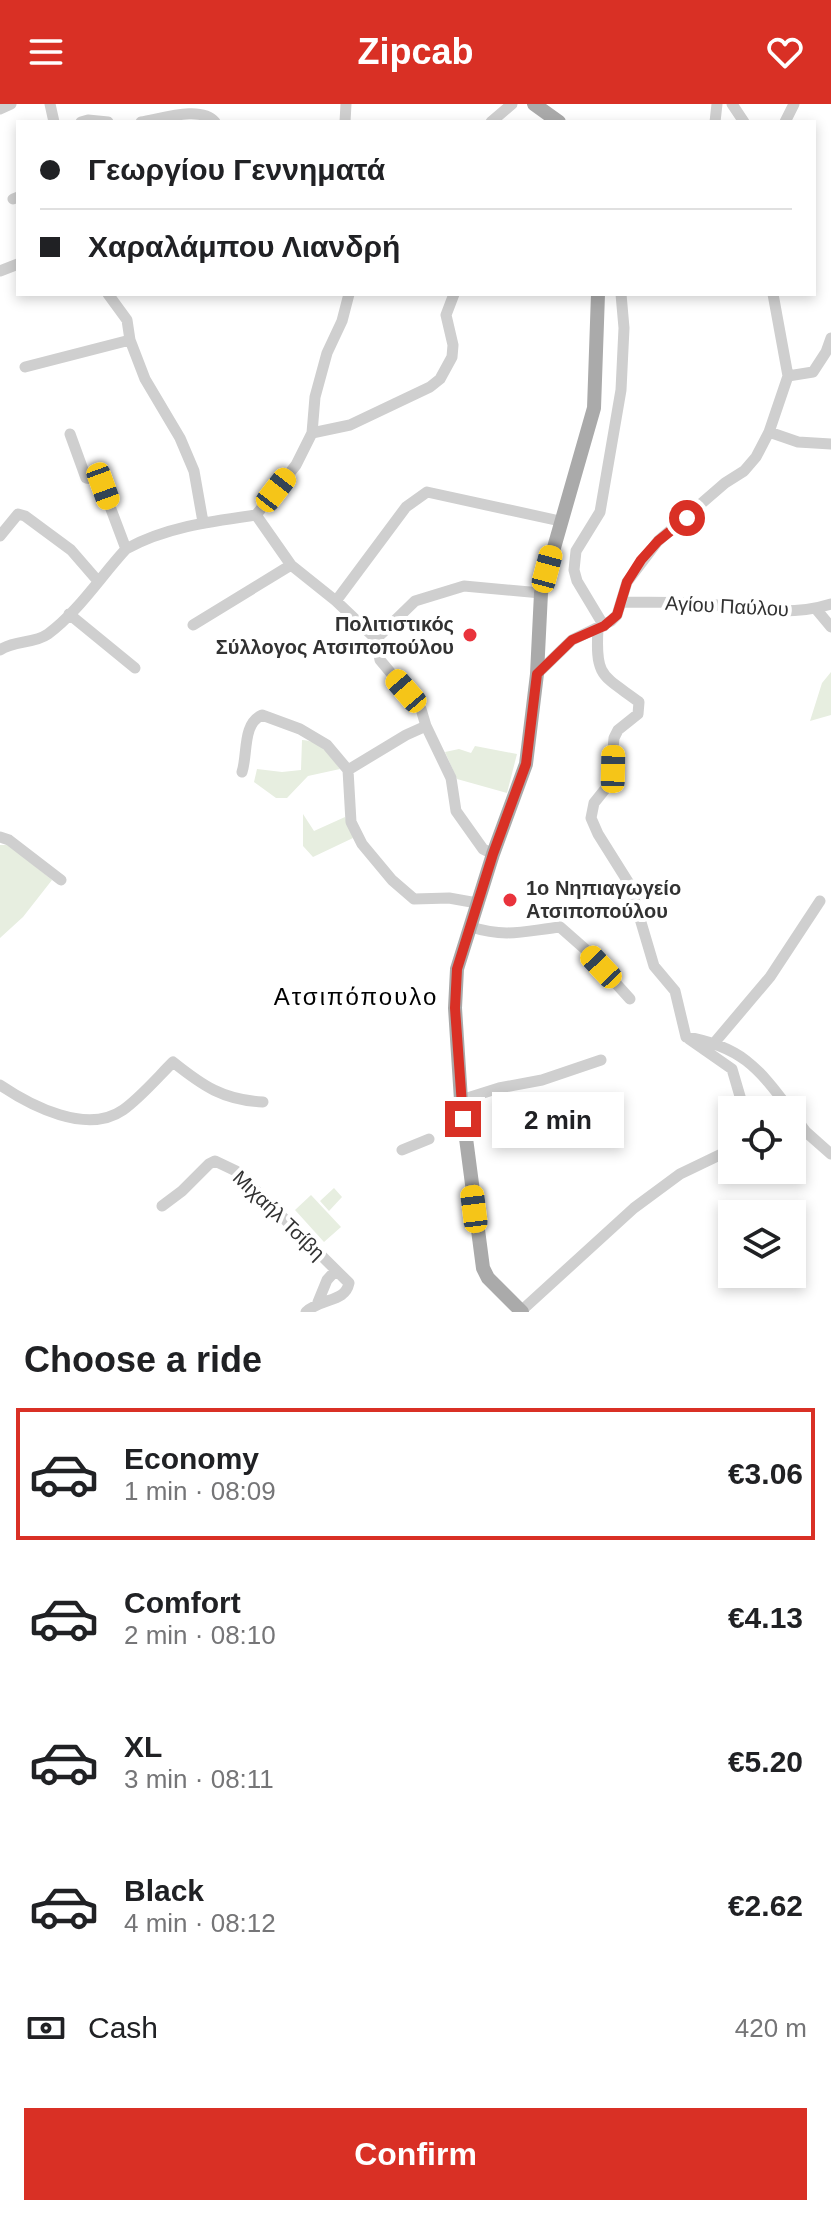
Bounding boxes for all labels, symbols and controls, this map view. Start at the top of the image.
icon: menu [24,30,68,74]
icon: heart [763,30,807,74]
text: Zipcab [357,31,474,72]
text: Γεωργίου Γεννηματά [88,153,385,186]
text: Χαραλάμπου Λιανδρή [88,230,400,263]
car [84,459,122,513]
car [252,464,300,516]
route start [669,500,705,536]
car [529,543,565,595]
street label: Αγίου Παύλου [665,592,789,620]
place label: Πολιτιστικός Σύλλογος Ατσιποπούλου [216,613,454,658]
marker: Πολιτιστικός Σύλλογος Ατσιποπούλου [461,626,479,644]
car [381,665,431,717]
car [601,745,625,793]
place label: 1ο Νηπιαγωγείο Ατσιποπούλου [526,877,681,922]
marker: 1ο Νηπιαγωγείο Ατσιποπούλου [501,891,519,909]
car [576,941,626,993]
district label: Ατσιπόπουλο [274,983,438,1010]
callout: 2 min [491,1091,623,1147]
map controls [718,1096,806,1288]
button: locate [718,1096,806,1184]
route end [445,1101,481,1137]
text: 2 min [524,1105,592,1135]
street label: Μιχαήλ Τσίβη [229,1166,329,1264]
car [459,1184,489,1234]
button: layers [718,1200,806,1288]
text: Choose a ride [24,1339,262,1380]
icon: car [28,1438,100,1510]
text: Economy [124,1442,259,1475]
text: €3.06 [728,1457,803,1490]
text: 1 min · 08:09 [124,1476,276,1506]
icon: car [28,1582,100,1654]
text: Comfort [124,1586,241,1619]
text: €4.13 [728,1601,803,1634]
text: 2 min · 08:10 [124,1620,276,1650]
icon: car [28,1726,100,1798]
text: XL [124,1730,162,1763]
text: €5.20 [728,1745,803,1778]
text: 3 min · 08:11 [124,1764,274,1794]
icon: car [28,1870,100,1942]
text: Black [124,1874,204,1907]
text: €2.62 [728,1889,803,1922]
text: 4 min · 08:12 [124,1908,276,1938]
icon: cash [24,2006,68,2050]
text: Cash [88,2011,158,2044]
text: 420 m [735,2013,807,2043]
button: Confirm [24,2108,807,2200]

